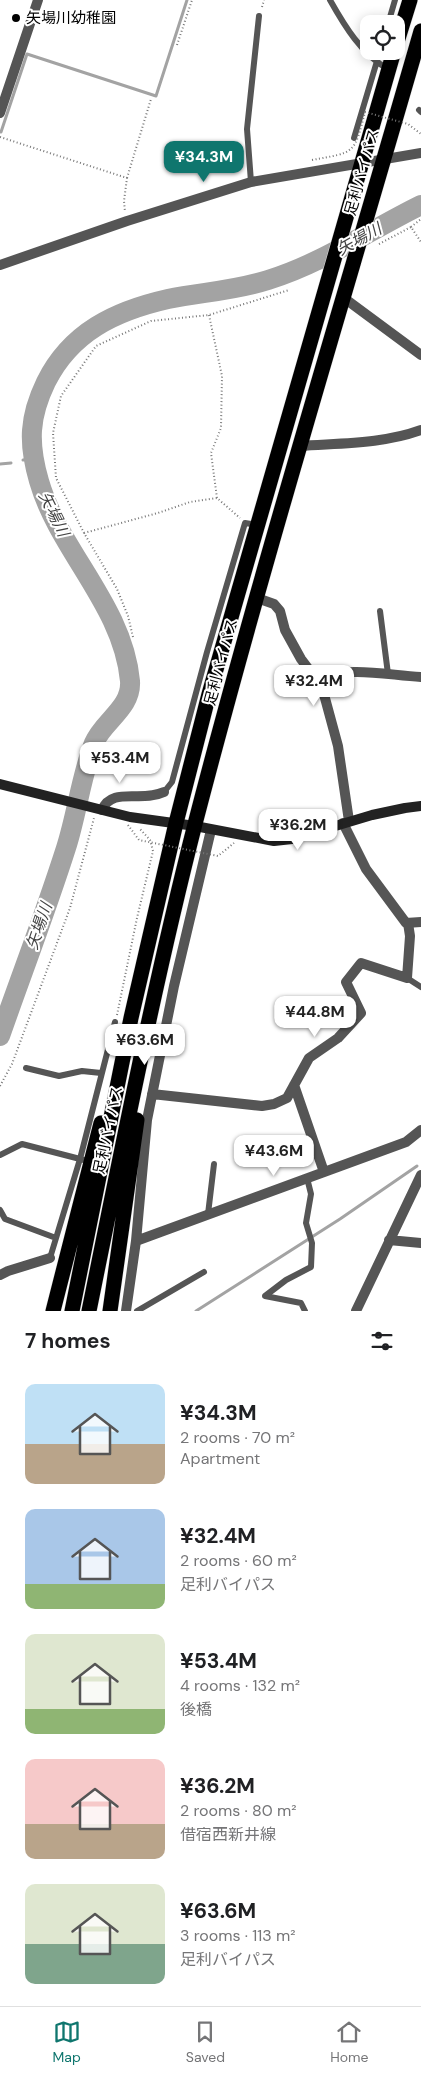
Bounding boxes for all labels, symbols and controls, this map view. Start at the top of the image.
place label: 矢場川幼稚園 [26,8,116,28]
marker: 矢場川幼稚園 [10,12,22,24]
map controls [360,15,405,60]
button: locate [360,15,405,60]
street label: 足利バイパス [340,126,384,218]
pin: ¥34.3M [163,140,245,183]
text: ¥34.3M [175,146,233,167]
water label: 矢場川 [333,217,387,260]
water label: 矢場川 [34,488,75,542]
street label: 足利バイパス [200,616,242,708]
pin: ¥32.4M [273,664,355,707]
text: ¥32.4M [285,670,343,691]
pin: ¥53.4M [79,742,161,784]
text: ¥53.4M [91,747,149,768]
pin: ¥36.2M [257,808,339,851]
text: ¥36.2M [269,814,327,835]
water label: 矢場川 [21,898,57,952]
pin: ¥44.8M [274,996,356,1038]
text: ¥44.8M [285,1001,345,1022]
pin: ¥63.6M [104,1024,186,1066]
text: ¥63.6M [116,1029,174,1050]
street label: 足利バイパス [89,1084,127,1176]
pin: ¥43.6M [233,1134,315,1177]
text: ¥43.6M [245,1140,303,1161]
text: 7 homes [25,1327,111,1355]
icon: filters [368,1327,396,1355]
text: ¥34.3M [180,1399,257,1427]
icon: home [65,1404,125,1464]
text: 2 rooms · 70 m² [180,1427,295,1448]
text: Apartment [180,1448,260,1469]
text: ¥32.4M [180,1522,256,1550]
icon: home [65,1529,125,1589]
text: 2 rooms · 60 m² [180,1550,297,1571]
text: 足利バイパス [180,1574,276,1595]
text: ¥53.4M [180,1647,257,1675]
icon: home [65,1654,125,1714]
text: 4 rooms · 132 m² [180,1675,300,1696]
text: 後橋 [180,1699,212,1720]
text: ¥36.2M [180,1772,255,1800]
icon: home [65,1779,125,1839]
text: 2 rooms · 80 m² [180,1800,297,1821]
text: 借宿西新井線 [180,1824,276,1845]
text: ¥63.6M [180,1897,256,1925]
icon: home [65,1904,125,1964]
text: 3 rooms · 113 m² [180,1925,296,1946]
text: 足利バイパス [180,1949,276,1970]
tab: Map [53,2018,81,2066]
tab: Saved [186,2018,225,2066]
tab: Home [330,2018,368,2066]

